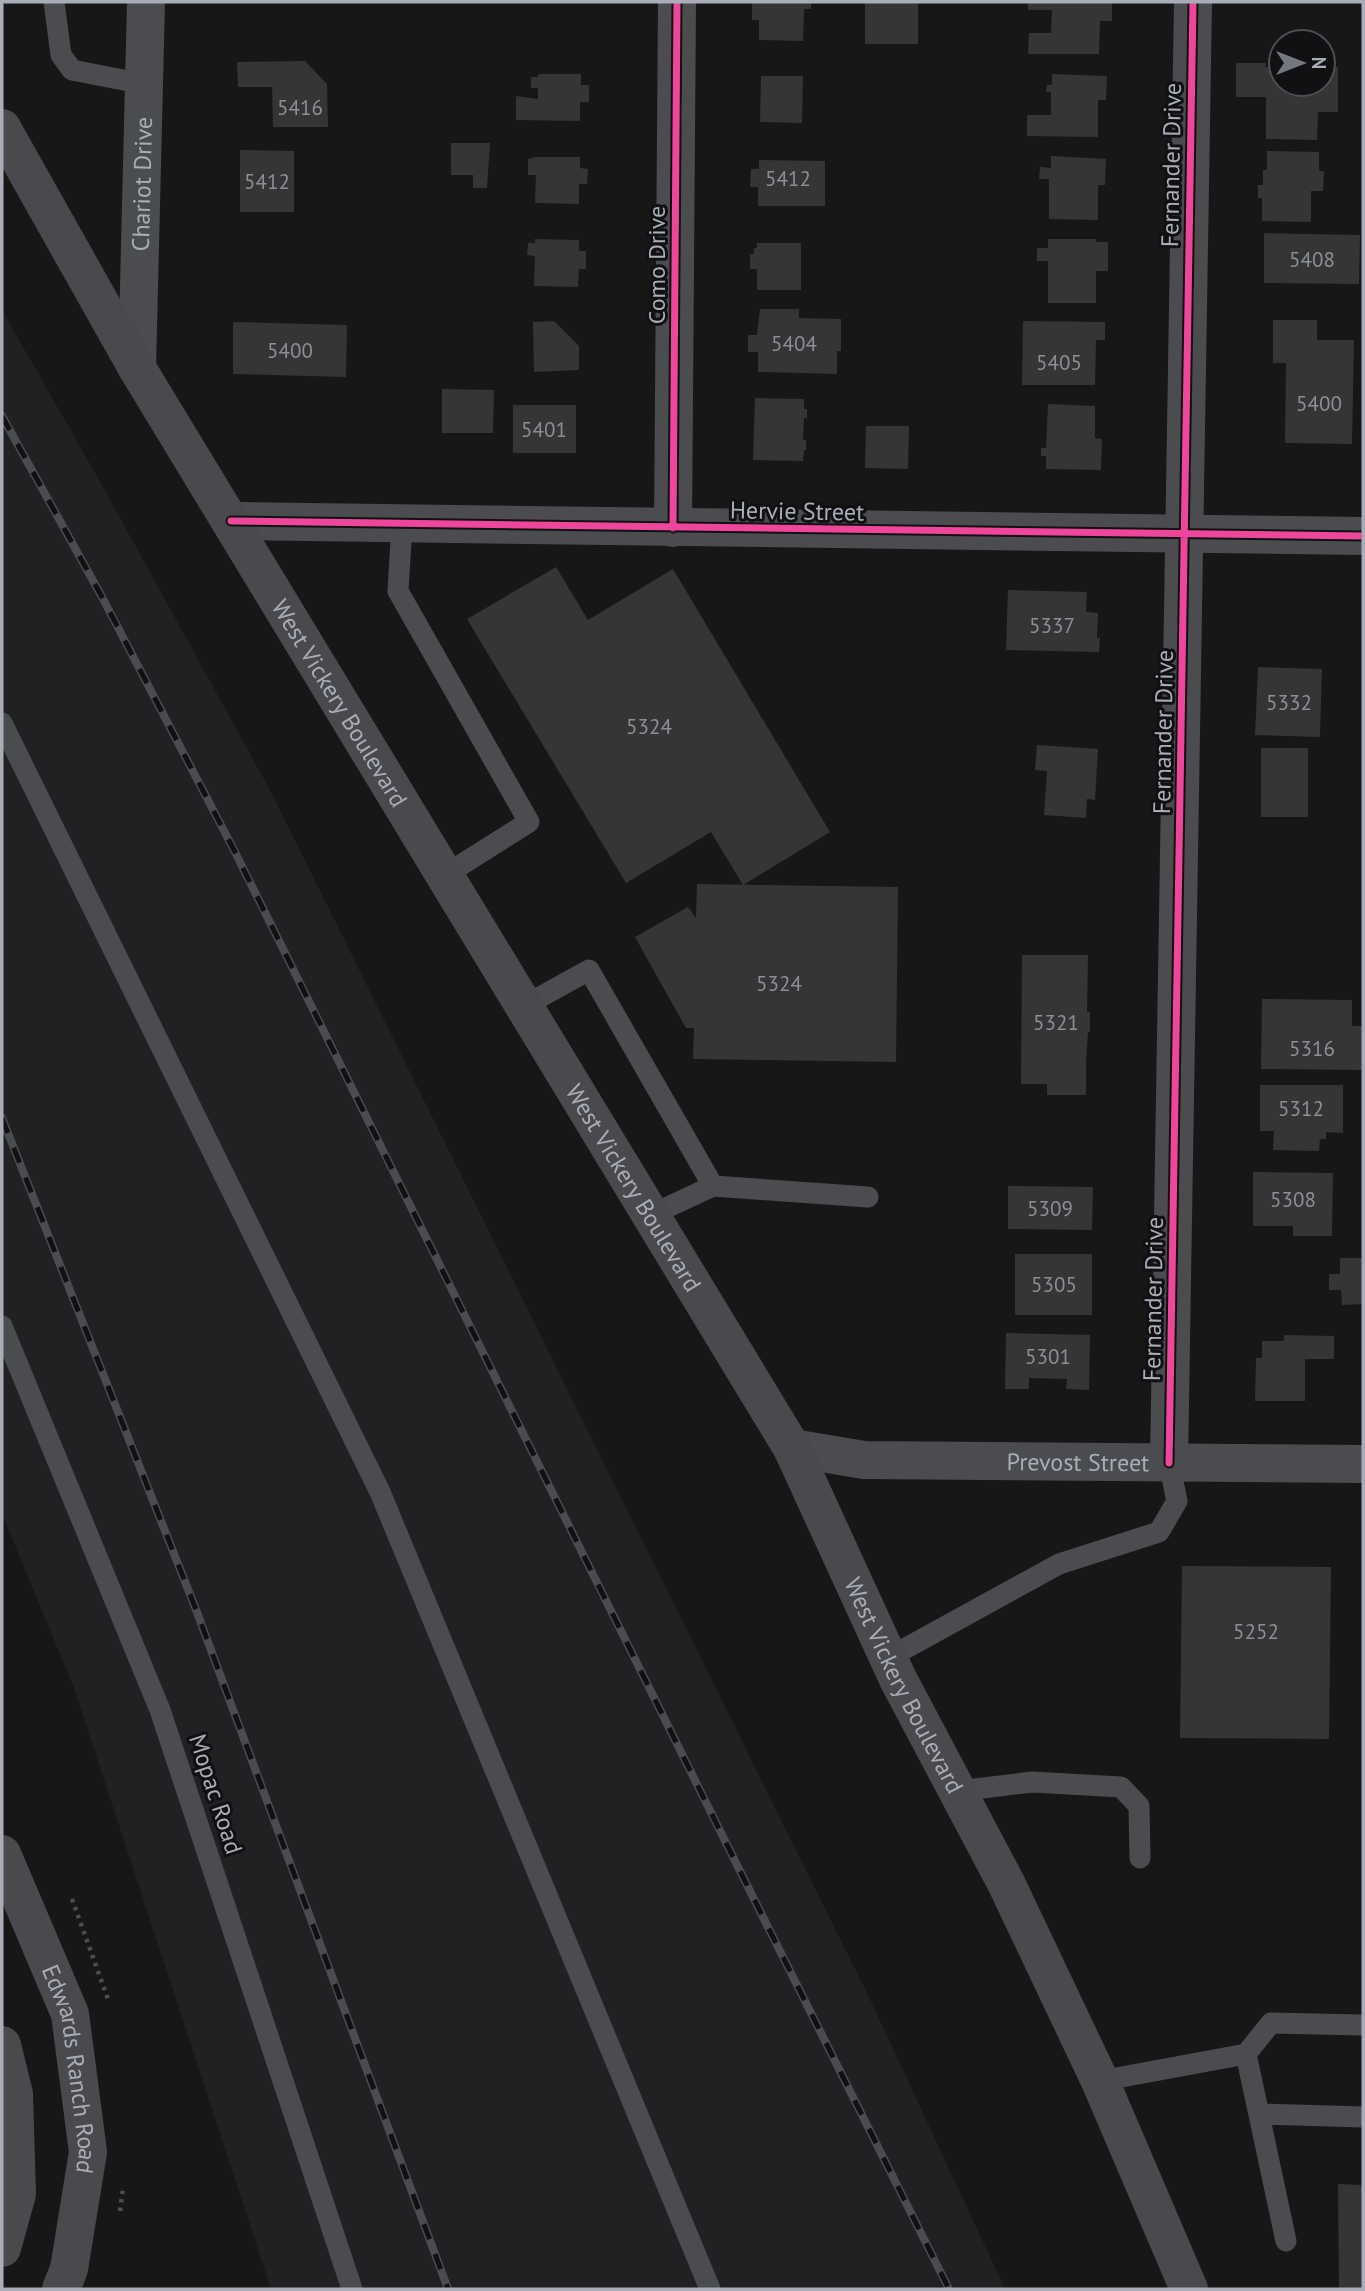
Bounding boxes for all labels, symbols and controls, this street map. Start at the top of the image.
north arrow [1267,28,1337,98]
text: N [1307,57,1331,69]
street label: Fernander Drive [1154,83,1188,247]
house number: 5416 [277,94,323,121]
street label: Chariot Drive [124,116,159,252]
house number: 5412 [765,165,811,192]
house number: 5412 [244,168,290,195]
street label: Como Drive [641,206,672,324]
house number: 5408 [1289,246,1335,273]
house number: 5404 [771,330,817,357]
house number: 5400 [267,337,313,364]
house number: 5405 [1036,349,1082,376]
house number: 5400 [1296,390,1342,417]
house number: 5401 [521,416,567,443]
street label: Hervie Street [730,494,864,528]
street label: West Vickery Boulevard [265,593,415,812]
house number: 5337 [1029,612,1075,639]
street label: Fernander Drive [1146,650,1180,814]
house number: 5332 [1266,689,1312,716]
house number: 5324 [626,713,672,740]
house number: 5324 [756,970,802,997]
house number: 5321 [1033,1009,1079,1036]
house number: 5316 [1289,1035,1335,1062]
street label: West Vickery Boulevard [559,1078,709,1297]
house number: 5312 [1278,1095,1324,1122]
house number: 5308 [1270,1186,1316,1213]
house number: 5309 [1027,1195,1073,1222]
street label: Fernander Drive [1136,1217,1170,1381]
house number: 5305 [1031,1271,1077,1298]
house number: 5301 [1025,1343,1071,1370]
street label: Prevost Street [1007,1446,1149,1478]
street label: West Vickery Boulevard [838,1572,971,1799]
house number: 5252 [1233,1618,1279,1645]
street label: Mopac Road [182,1730,250,1858]
street label: Edwards Ranch Road [35,1960,104,2176]

